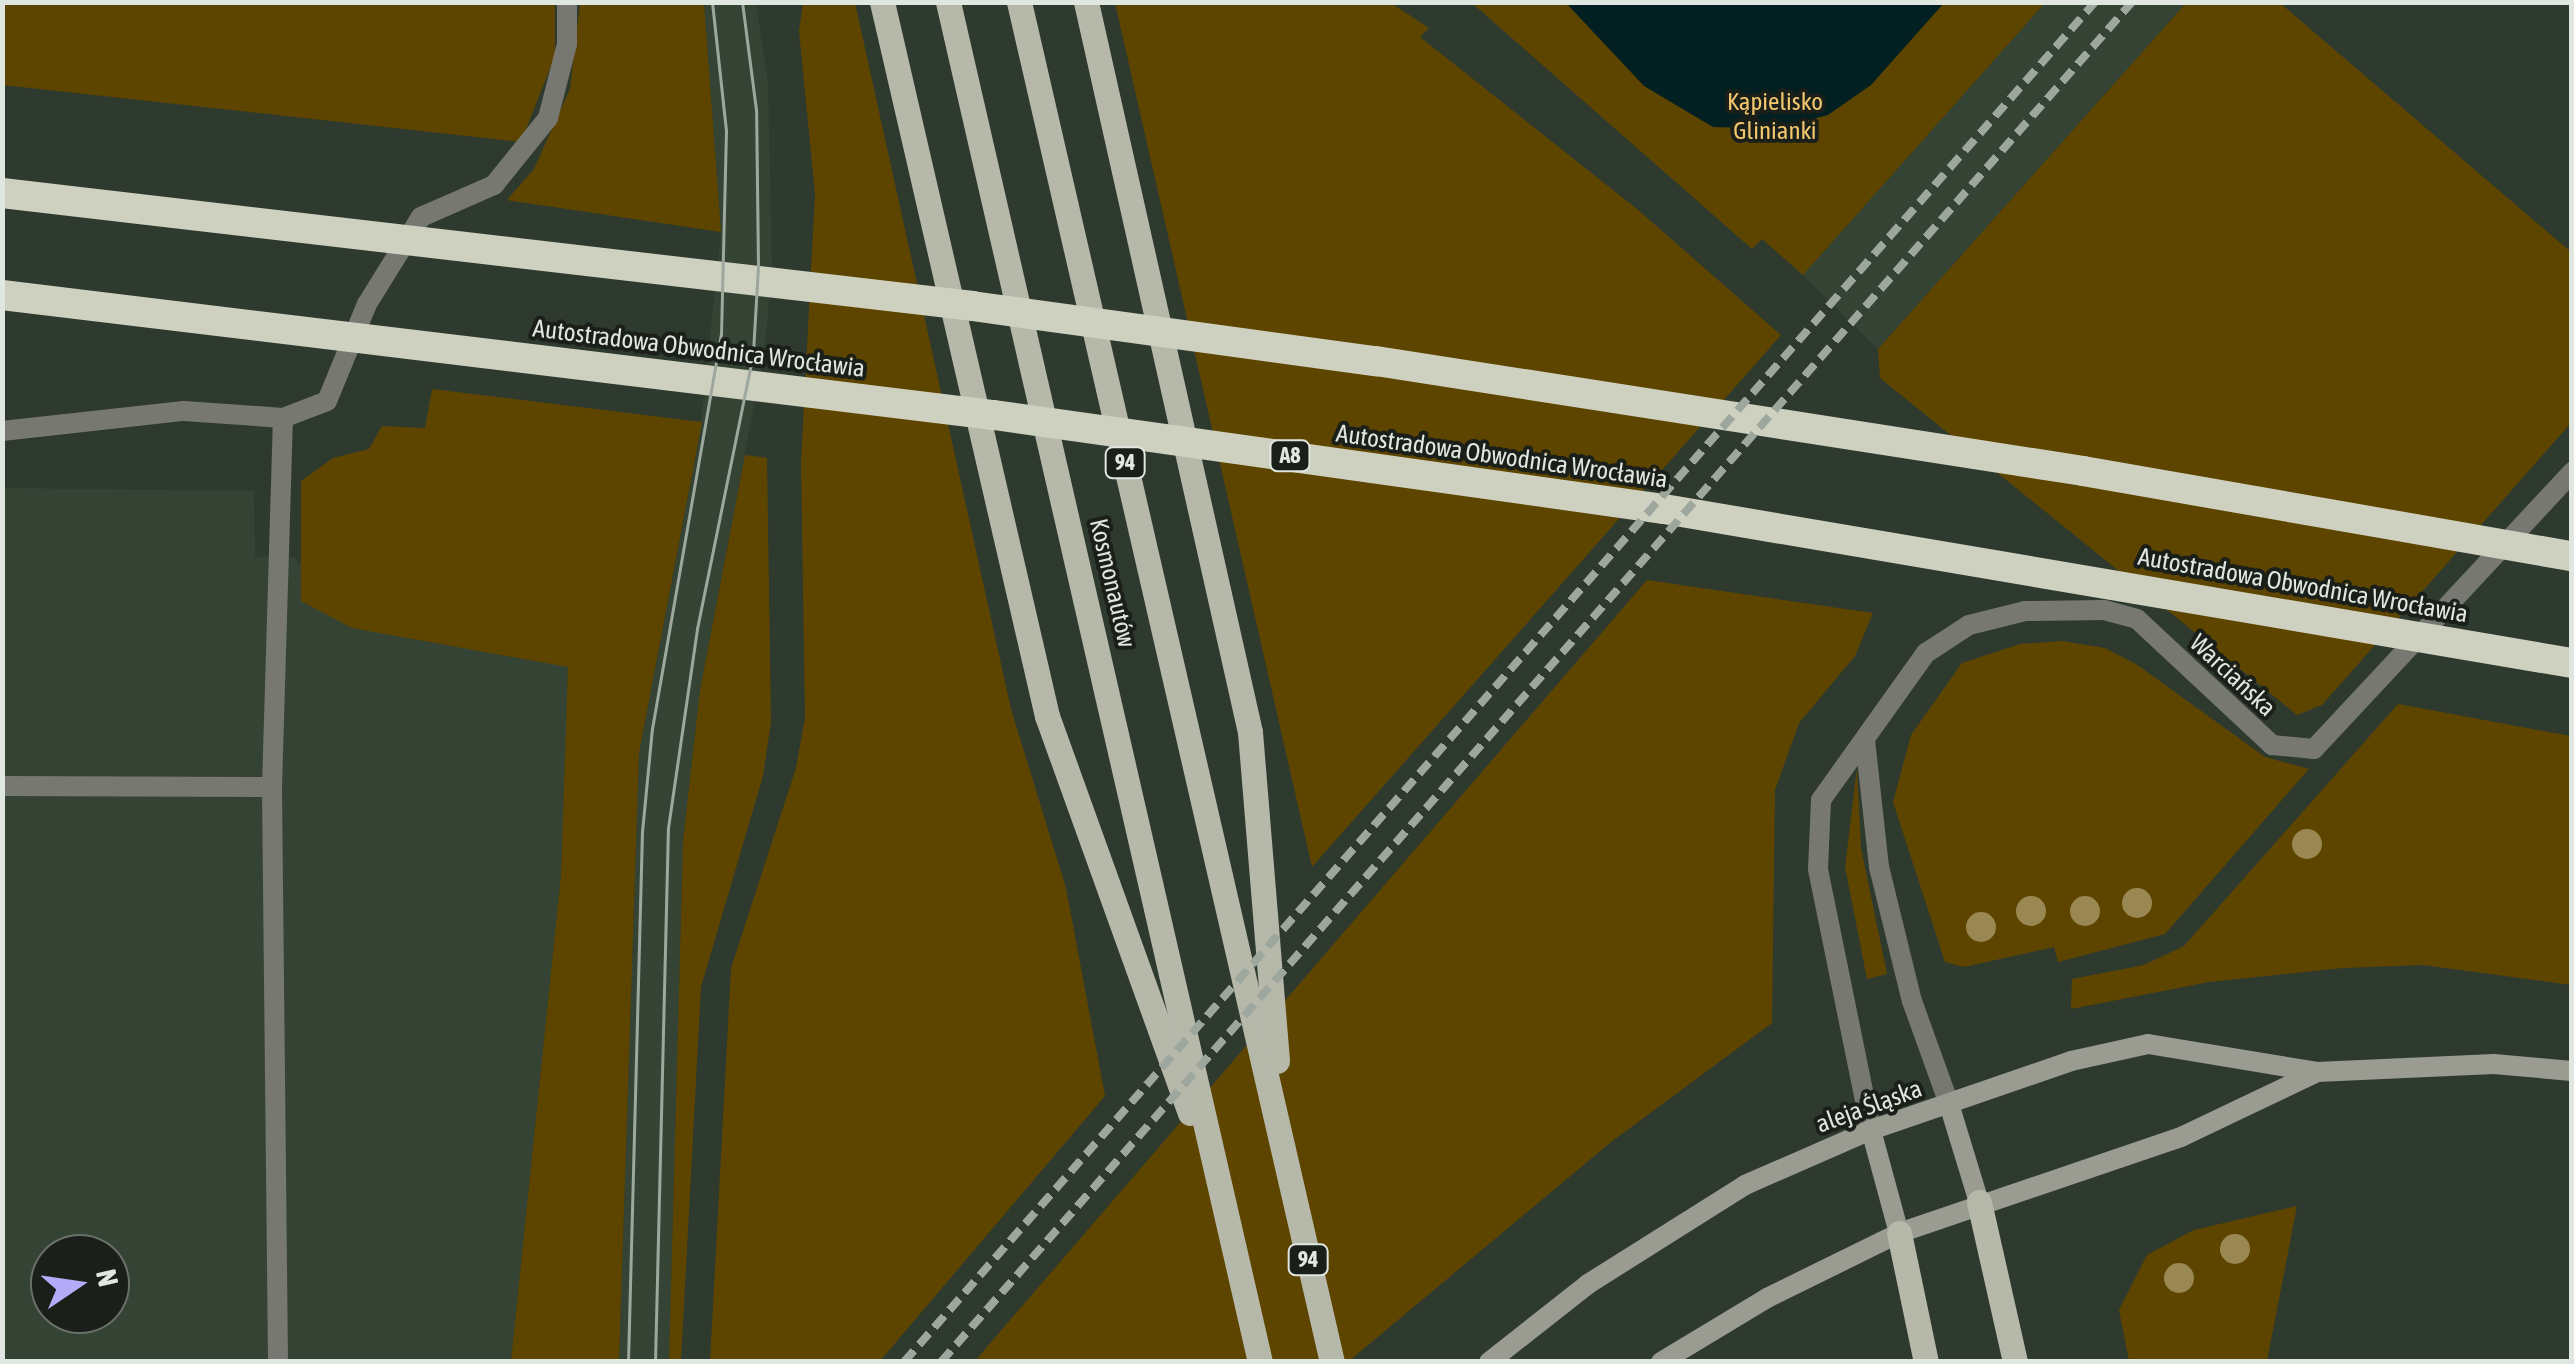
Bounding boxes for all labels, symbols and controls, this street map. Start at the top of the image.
park label: Kąpielisko Glinianki [1727,87,1823,146]
street label: Autostradowa Obwodnica Wrocławia [531,313,867,383]
street label: Autostradowa Obwodnica Wrocławia [1334,418,1670,494]
road number: A8 [1268,439,1312,473]
road number: 94 [1102,446,1148,480]
street label: Kosmonautów [1084,516,1142,650]
street label: Autostradowa Obwodnica Wrocławia [2136,541,2470,629]
street label: Warciańska [2184,628,2282,722]
street label: aleja Śląska [1812,1073,1926,1139]
north arrow [30,1234,130,1334]
road number: 94 [1286,1243,1330,1277]
text: N [90,1266,125,1289]

